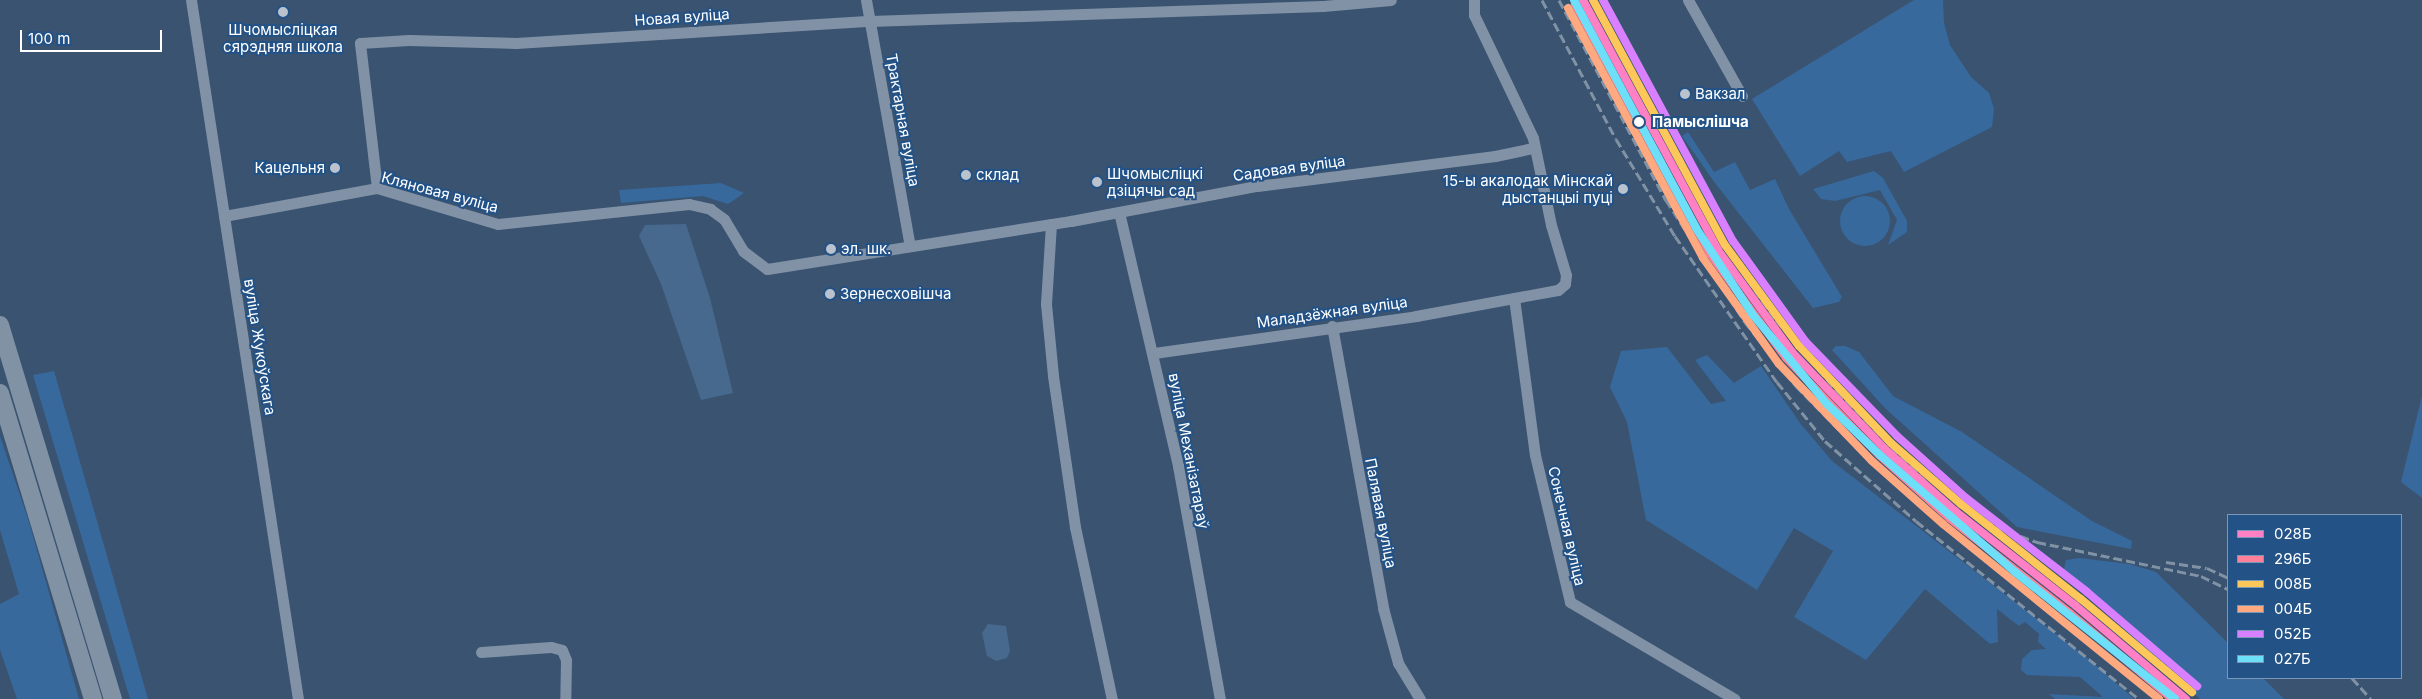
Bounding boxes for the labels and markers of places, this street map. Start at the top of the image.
marker: Шчомысліцкая сярэдняя школа [277,6,289,18]
place label: Шчомысліцкая сярэдняя школа [223,20,343,55]
place label: Вакзал [1695,85,1745,103]
marker: Вакзал [1679,88,1691,100]
marker: Памыслішча [1630,113,1648,131]
place label: Памыслішча [1652,113,1749,131]
place label: Кацельня [255,159,325,177]
marker: Кацельня [329,162,341,174]
place label: Шчомысліцкі дзіцячы сад [1107,164,1203,199]
place label: склад [976,166,1019,184]
marker: склад [960,169,972,181]
place label: 15-ы акалодак Мінскай дыстанцыі пуці [1443,171,1613,206]
marker: Шчомысліцкі дзіцячы сад [1091,176,1103,188]
marker: 15-ы акалодак Мінскай дыстанцыі пуці [1617,183,1629,195]
place label: эл. шк. [841,240,891,258]
marker: эл. шк. [825,243,837,255]
place label: Зернесховішча [840,285,951,303]
marker: Зернесховішча [824,288,836,300]

